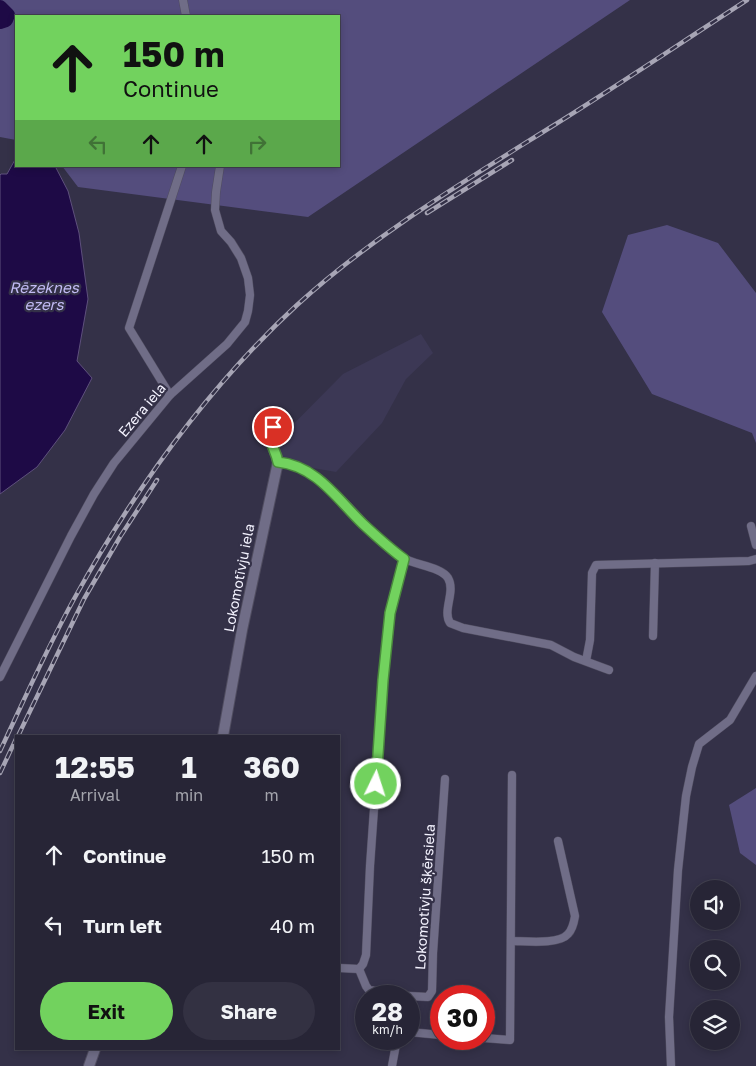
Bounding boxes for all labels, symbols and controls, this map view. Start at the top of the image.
text: 150 m [123,33,225,75]
icon: ahead [40,35,105,100]
text: Continue [123,75,219,102]
icon: left [84,130,112,158]
icon: ahead [137,130,165,158]
icon: ahead [190,130,218,158]
icon: right [243,130,271,158]
water label: Rēzeknes ezers [9,278,80,313]
street label: Ezera iela [114,379,169,440]
pin [252,406,294,448]
icon: arrive [259,413,287,441]
street label: Lokomotīvju iela [220,522,257,634]
text: 12:55 [55,749,135,785]
text: 1 [181,749,197,785]
text: 360 [243,749,300,785]
position arrow [349,757,401,809]
text: Arrival [70,785,120,805]
text: min [175,785,203,805]
text: m [265,785,279,805]
street label: Lokomotīvju šķērsiela [411,823,439,971]
icon: ahead [40,841,68,869]
text: Continue [83,844,166,867]
text: 150 m [261,844,315,867]
map controls [690,880,740,1050]
button: sound [690,880,740,930]
icon: left [40,911,68,939]
text: Turn left [83,914,162,937]
text: 40 m [270,914,315,937]
button: search [690,940,740,990]
button: Exit [40,982,173,1040]
button: Share [183,982,315,1040]
speed limit sign: 30 [430,985,495,1050]
text: 28 [372,996,403,1027]
button: layers [690,1000,740,1050]
text: km/h [372,1022,403,1037]

